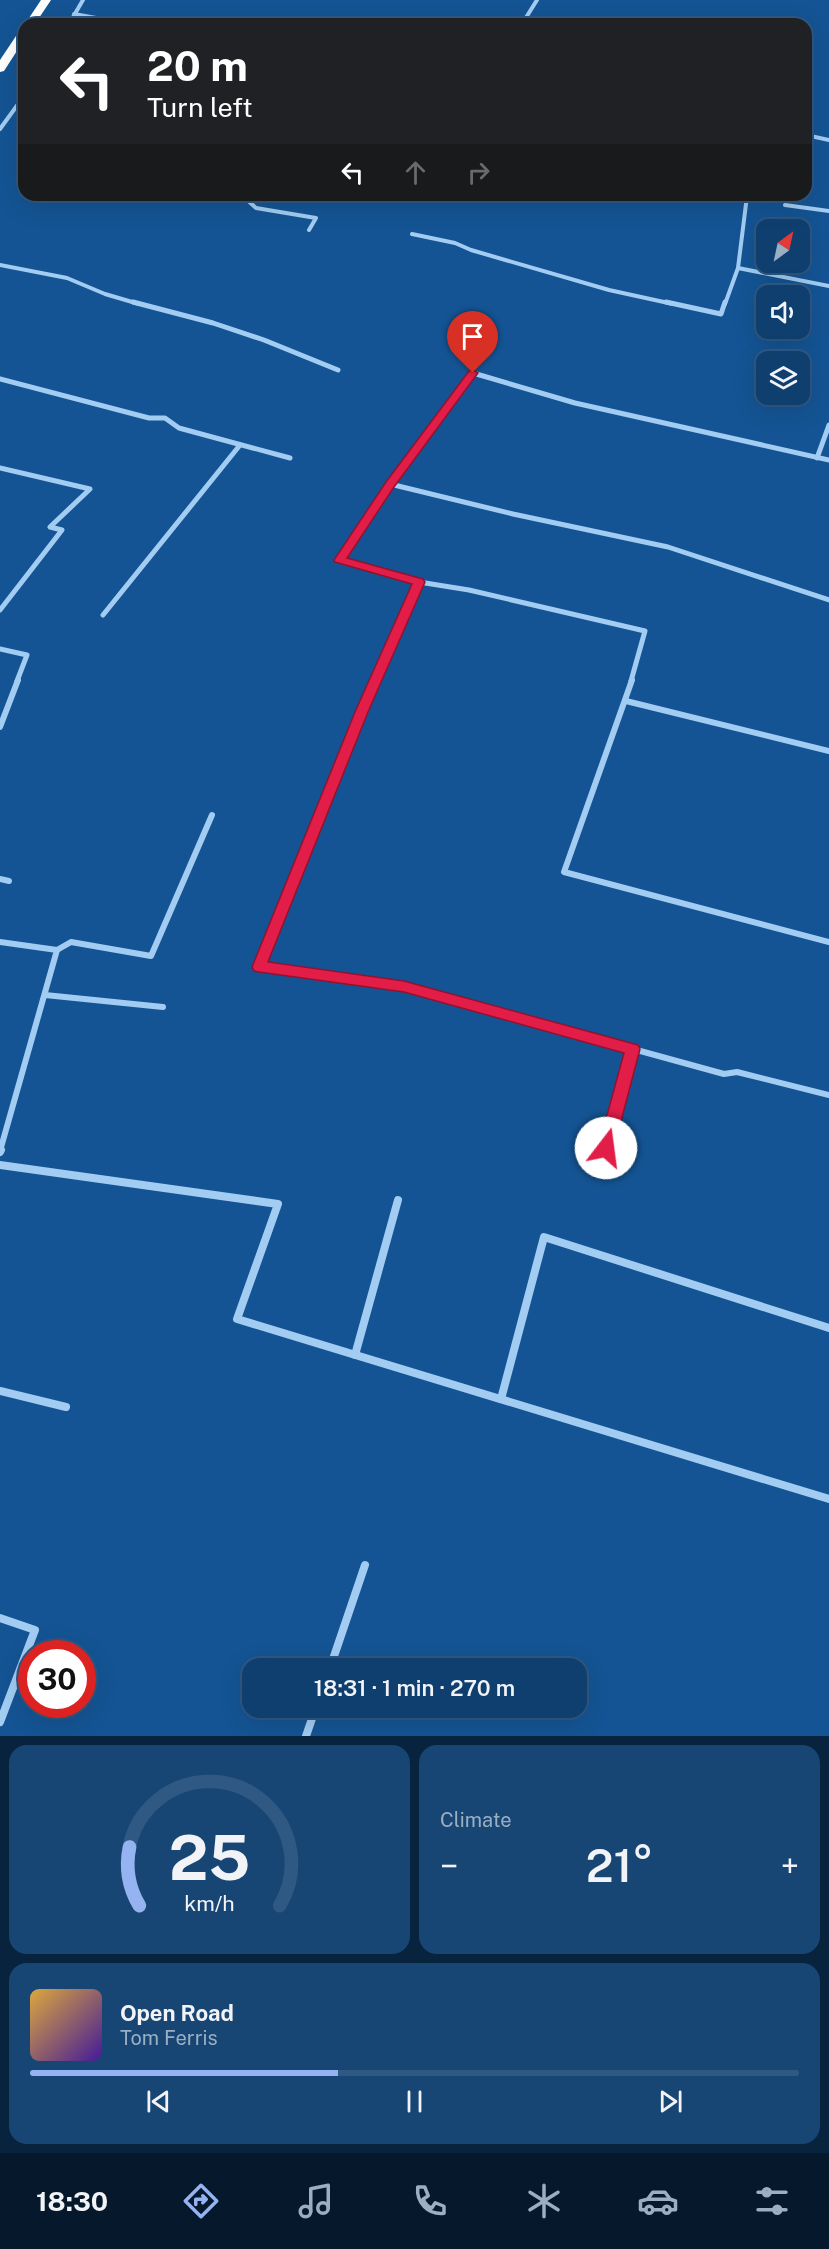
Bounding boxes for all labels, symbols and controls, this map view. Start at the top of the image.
text: 20 m [147,41,248,90]
icon: left [48,42,126,120]
text: Turn left [147,91,253,123]
icon: left [336,156,369,189]
icon: ahead [399,156,432,189]
icon: right [462,156,495,189]
north arrow [756,219,810,273]
map controls [756,219,810,405]
button: sound [756,285,810,339]
pin [447,311,498,373]
icon: arrive [456,320,489,353]
button: layers [756,351,810,405]
position arrow [574,1116,638,1180]
speed limit sign: 30 [18,1640,96,1718]
text: 18:31 · 1 min · 270 m [314,1675,515,1701]
text: Climate [440,1808,512,1832]
text: 25 [169,1821,250,1894]
text: 21° [586,1839,653,1892]
text: − [440,1847,458,1885]
text: + [781,1847,799,1885]
text: km/h [184,1892,235,1917]
text: Open Road [120,2000,234,2026]
text: Tom Ferris [120,2026,218,2050]
icon: previous [142,2085,175,2118]
icon: pause [398,2085,431,2118]
icon: next [654,2085,687,2118]
icon: directions [180,2180,222,2222]
icon: music [295,2180,337,2222]
icon: phone [409,2180,451,2222]
icon: climate [523,2180,565,2222]
icon: car [637,2180,679,2222]
icon: filters [751,2180,793,2222]
text: 18:30 [36,2185,108,2217]

